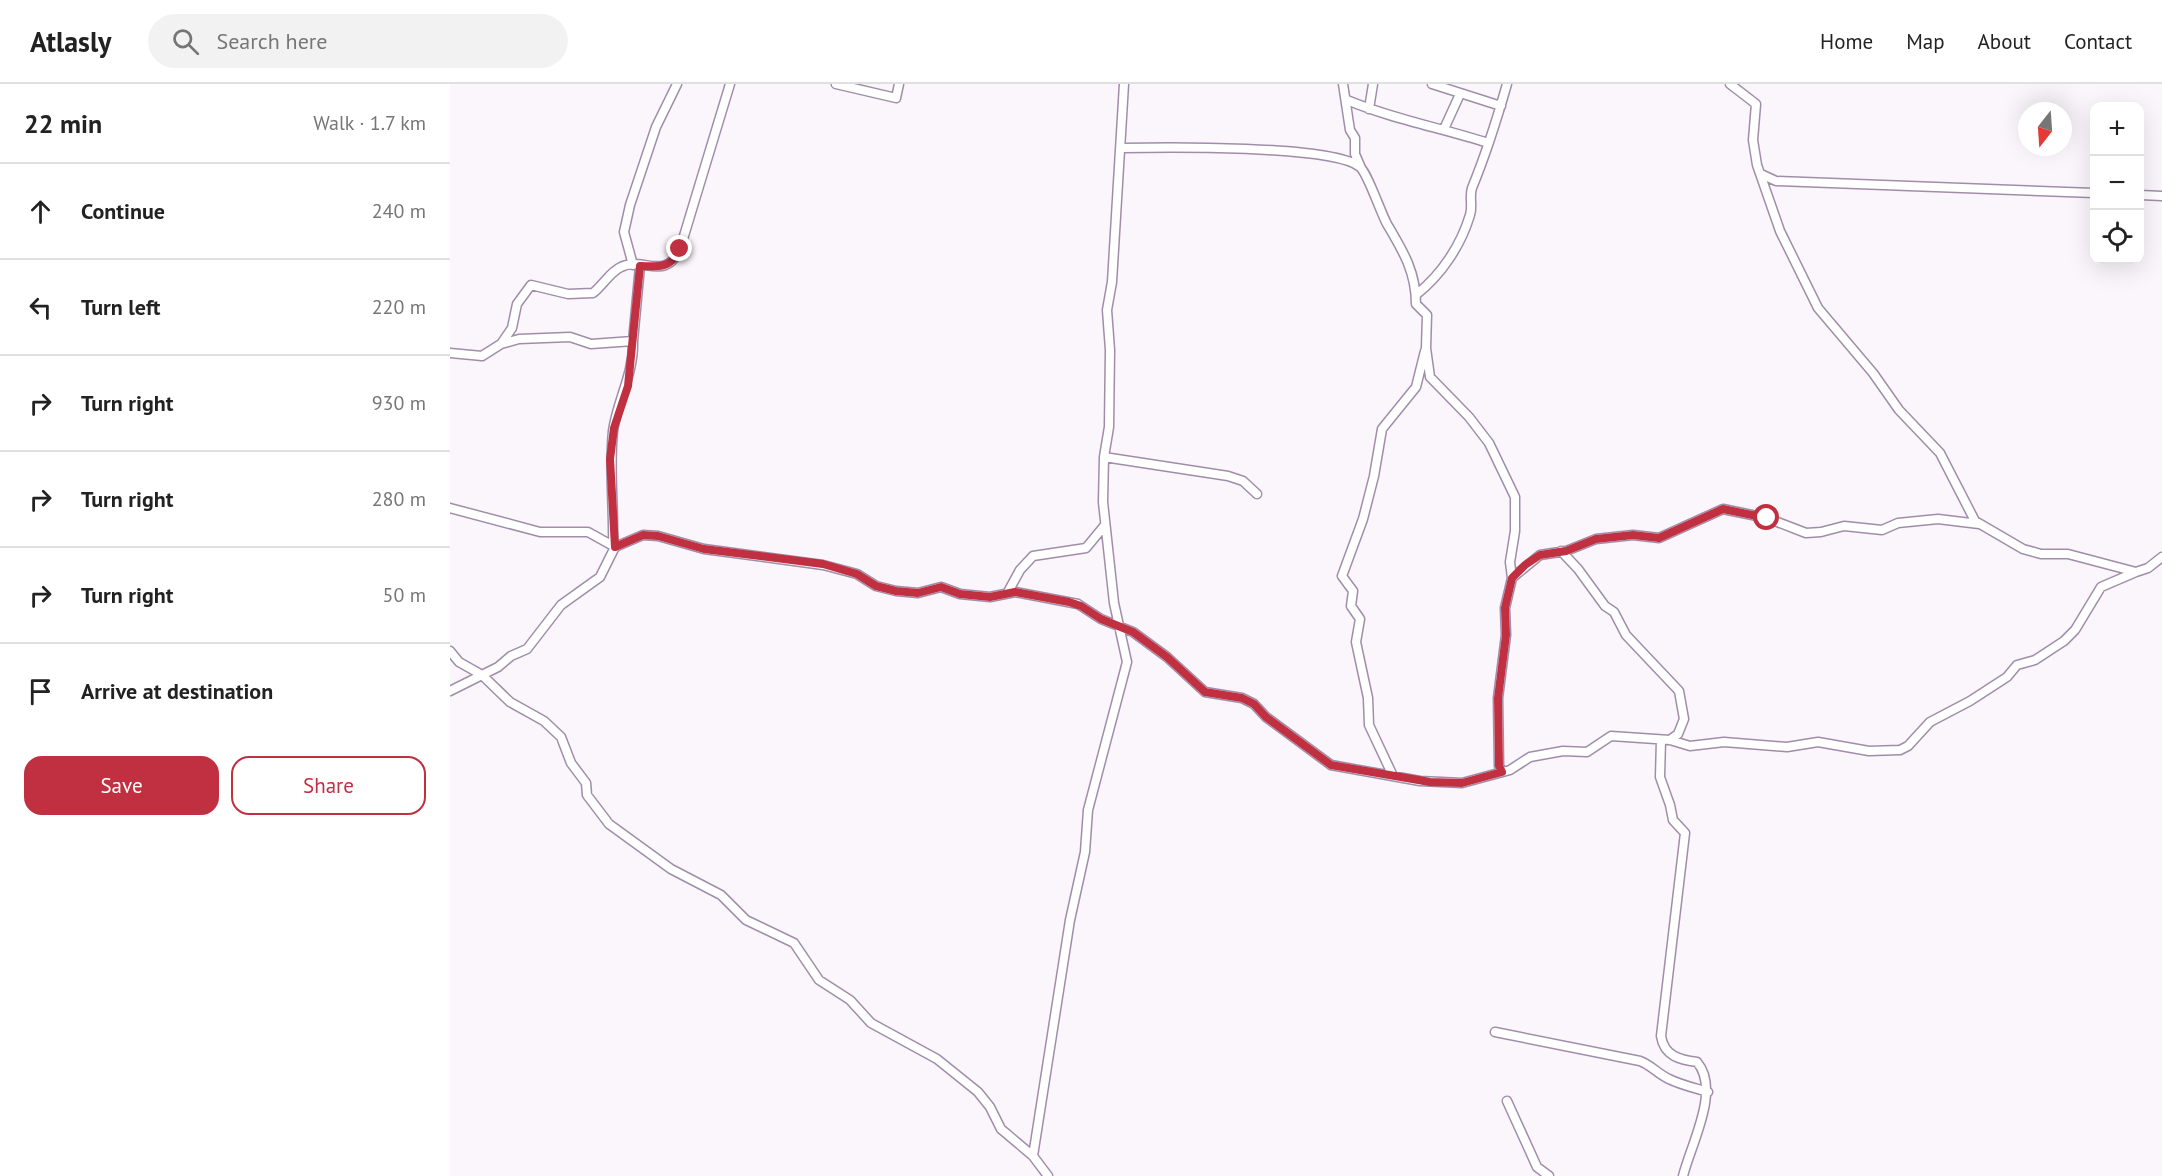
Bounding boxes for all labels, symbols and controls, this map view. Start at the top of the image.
search box [148,14,568,68]
text: Atlasly [30,23,112,60]
icon: search [169,25,202,58]
text: Search here [217,27,327,55]
text: Home [1820,28,1873,55]
text: Map [1906,28,1945,55]
text: About [1978,28,2031,55]
text: Contact [2064,28,2132,55]
north arrow [2018,102,2072,156]
map controls [2090,102,2144,264]
button: + [2090,102,2144,156]
text: 22 min [24,107,102,140]
text: Walk · 1.7 km [313,110,426,136]
button: − [2090,156,2144,210]
icon: ahead [24,195,57,228]
text: Continue [81,197,165,225]
text: 240 m [372,198,426,224]
button: locate [2090,210,2144,264]
route end [666,235,692,261]
icon: left [24,291,57,324]
text: Turn left [81,293,161,321]
text: 220 m [372,294,426,320]
icon: right [24,387,57,420]
text: Turn right [81,389,173,417]
text: 930 m [372,390,426,416]
icon: right [24,483,57,516]
text: Turn right [81,485,173,513]
text: 280 m [372,486,426,512]
route start [1753,504,1779,530]
icon: right [24,579,57,612]
text: Turn right [81,581,173,609]
text: 50 m [383,582,426,608]
icon: arrive [24,675,57,708]
text: Arrive at destination [81,677,273,705]
button: Save [24,756,219,815]
button: Share [231,756,426,815]

